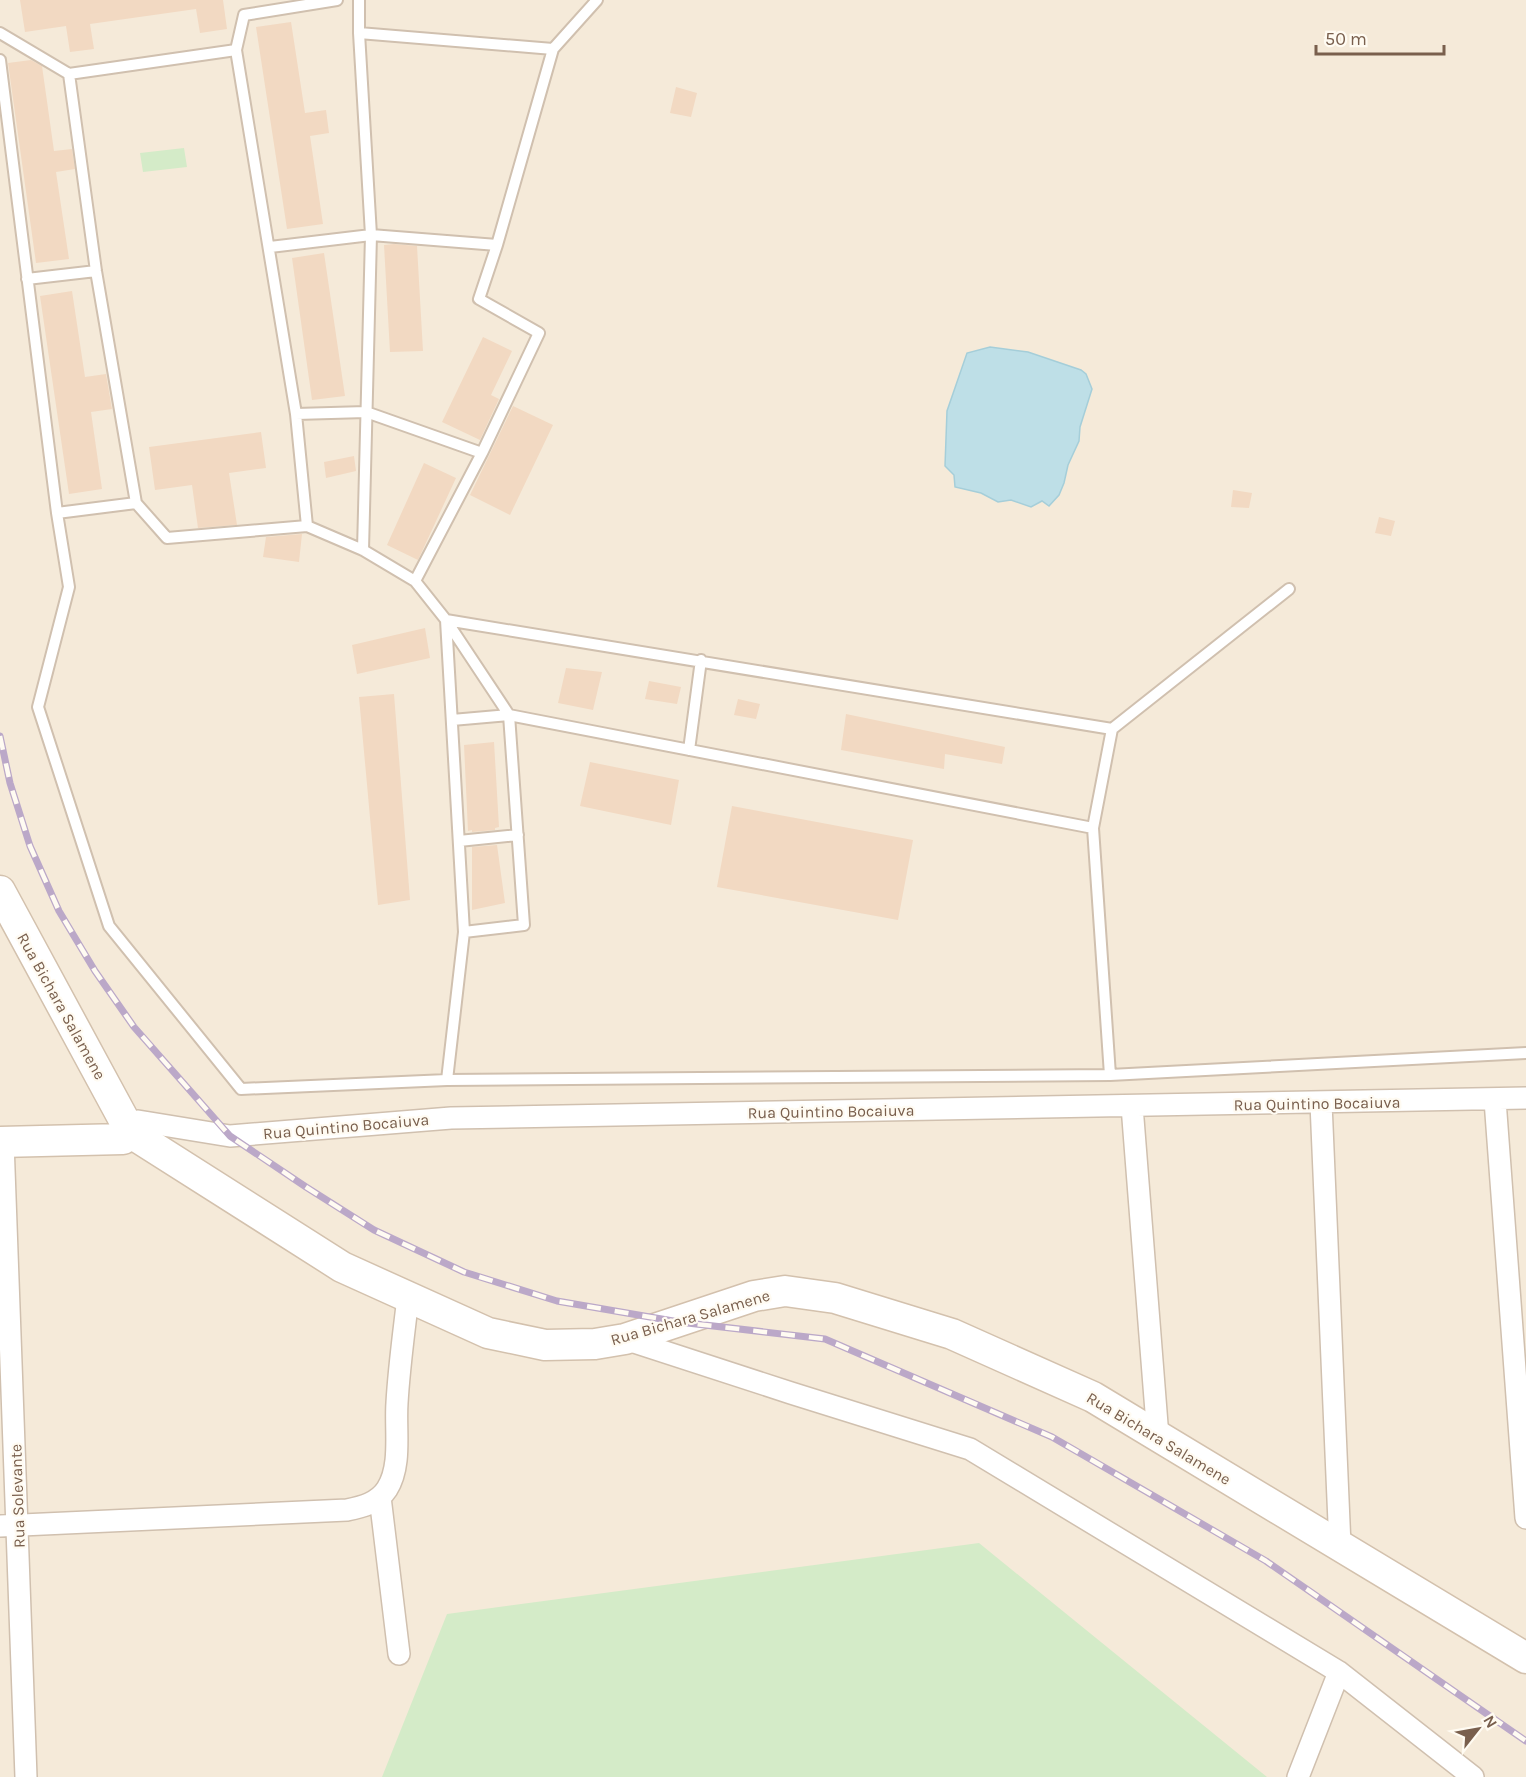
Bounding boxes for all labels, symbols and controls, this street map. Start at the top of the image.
scale bar [1316,18,1444,56]
text: 50 m [1325,28,1367,50]
street label: Rua Bichara Salamene [13,930,110,1083]
street label: Rua Quintino Bocaiuva [1234,1093,1400,1114]
street label: Rua Quintino Bocaiuva [748,1101,914,1122]
street label: Rua Quintino Bocaiuva [262,1110,430,1143]
street label: Rua Bichara Salamene [608,1286,772,1349]
street label: Rua Bichara Salamene [1083,1388,1234,1489]
street label: Rua Solevante [6,1444,29,1548]
north arrow [1448,1699,1508,1759]
text: N [1479,1712,1502,1731]

